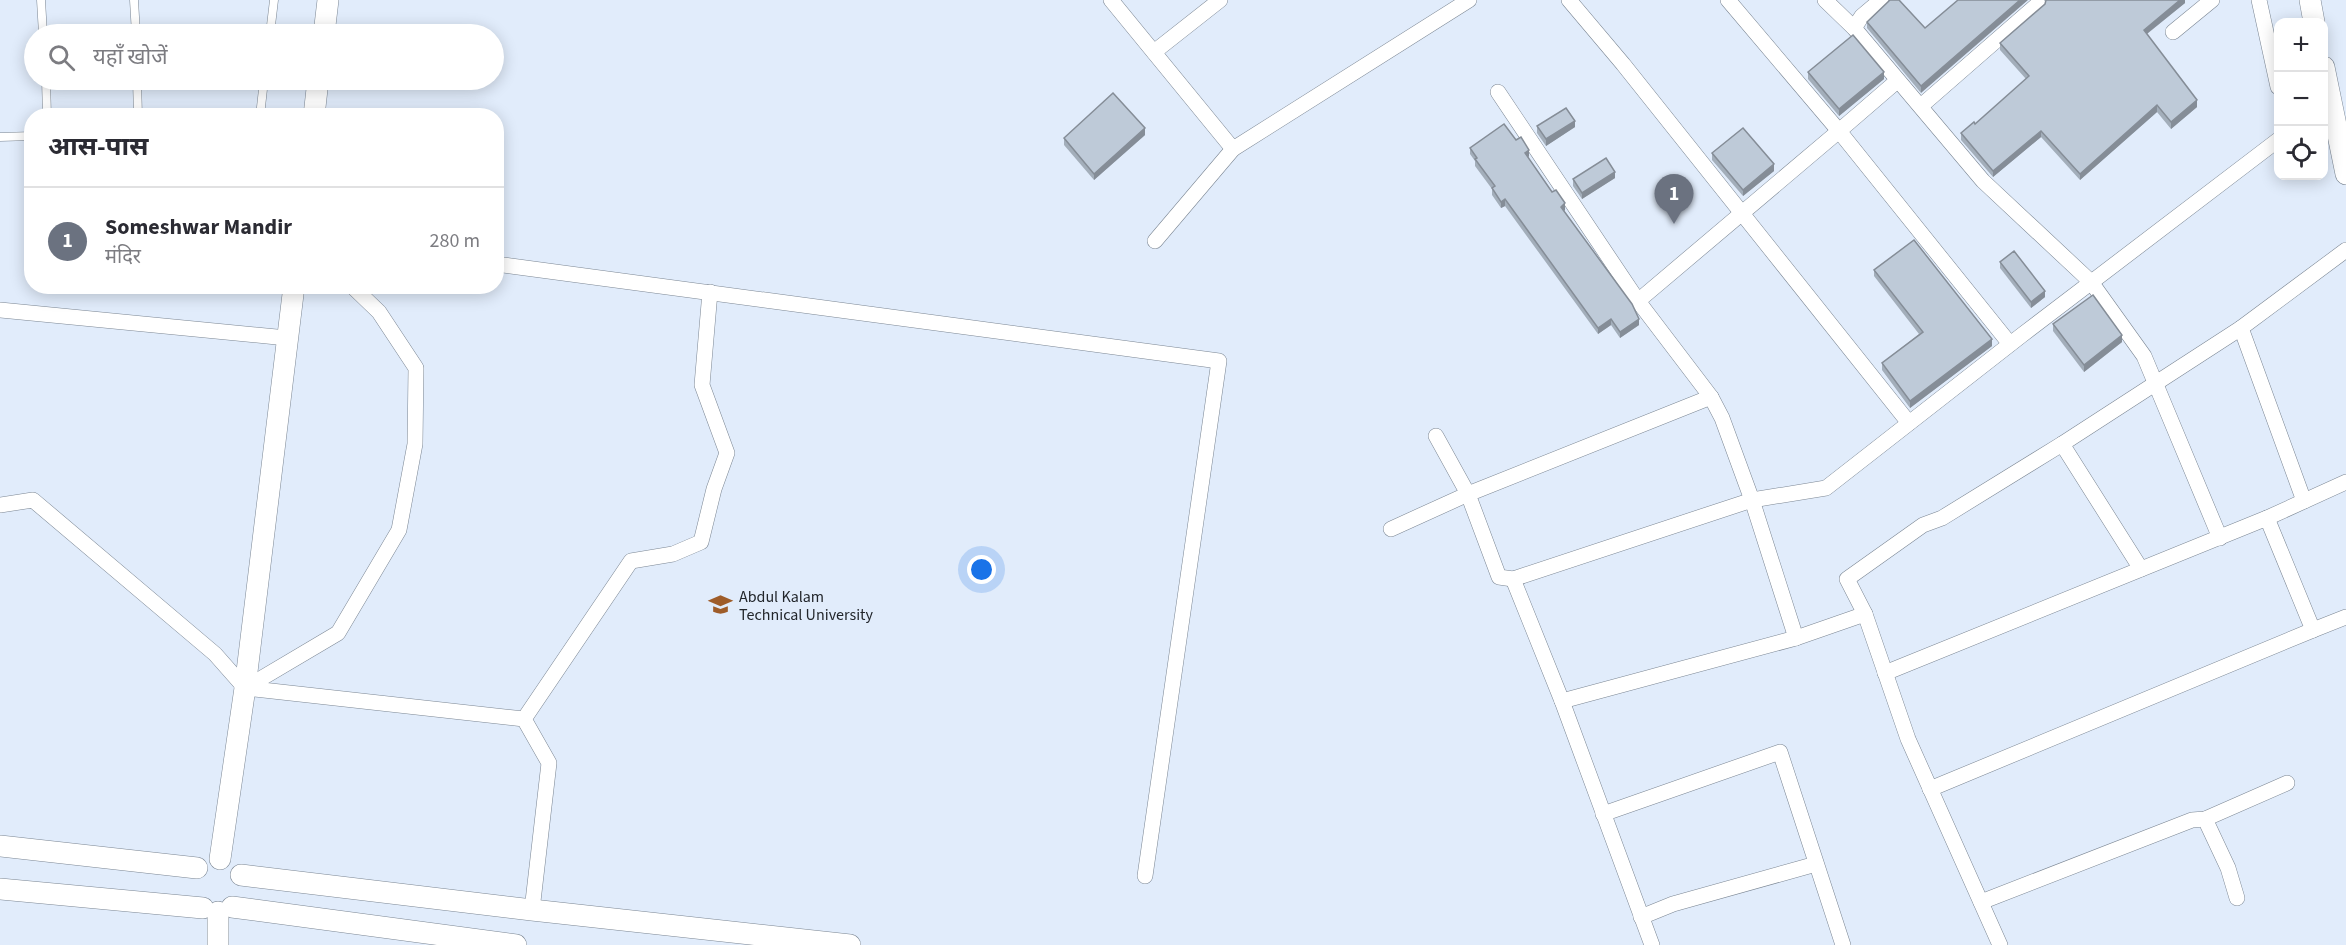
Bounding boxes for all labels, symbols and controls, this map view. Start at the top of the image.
map controls [2274,18,2328,180]
button: + [2274,18,2328,72]
search box [24,24,504,90]
icon: search [45,41,78,74]
text: यहाँ खोजें [93,41,168,73]
button: − [2274,72,2328,126]
button: locate [2274,126,2328,180]
text: आस-पास [48,128,148,165]
pin: 1 [1654,174,1694,224]
text: Someshwar Mandir [105,211,292,243]
text: 1 [62,227,73,255]
text: 280 m [430,227,480,255]
text: मंदिर [105,243,141,271]
your location [967,555,996,584]
place label: Abdul Kalam Technical University [739,586,874,626]
school or university icon: Abdul Kalam Technical University [708,592,734,618]

